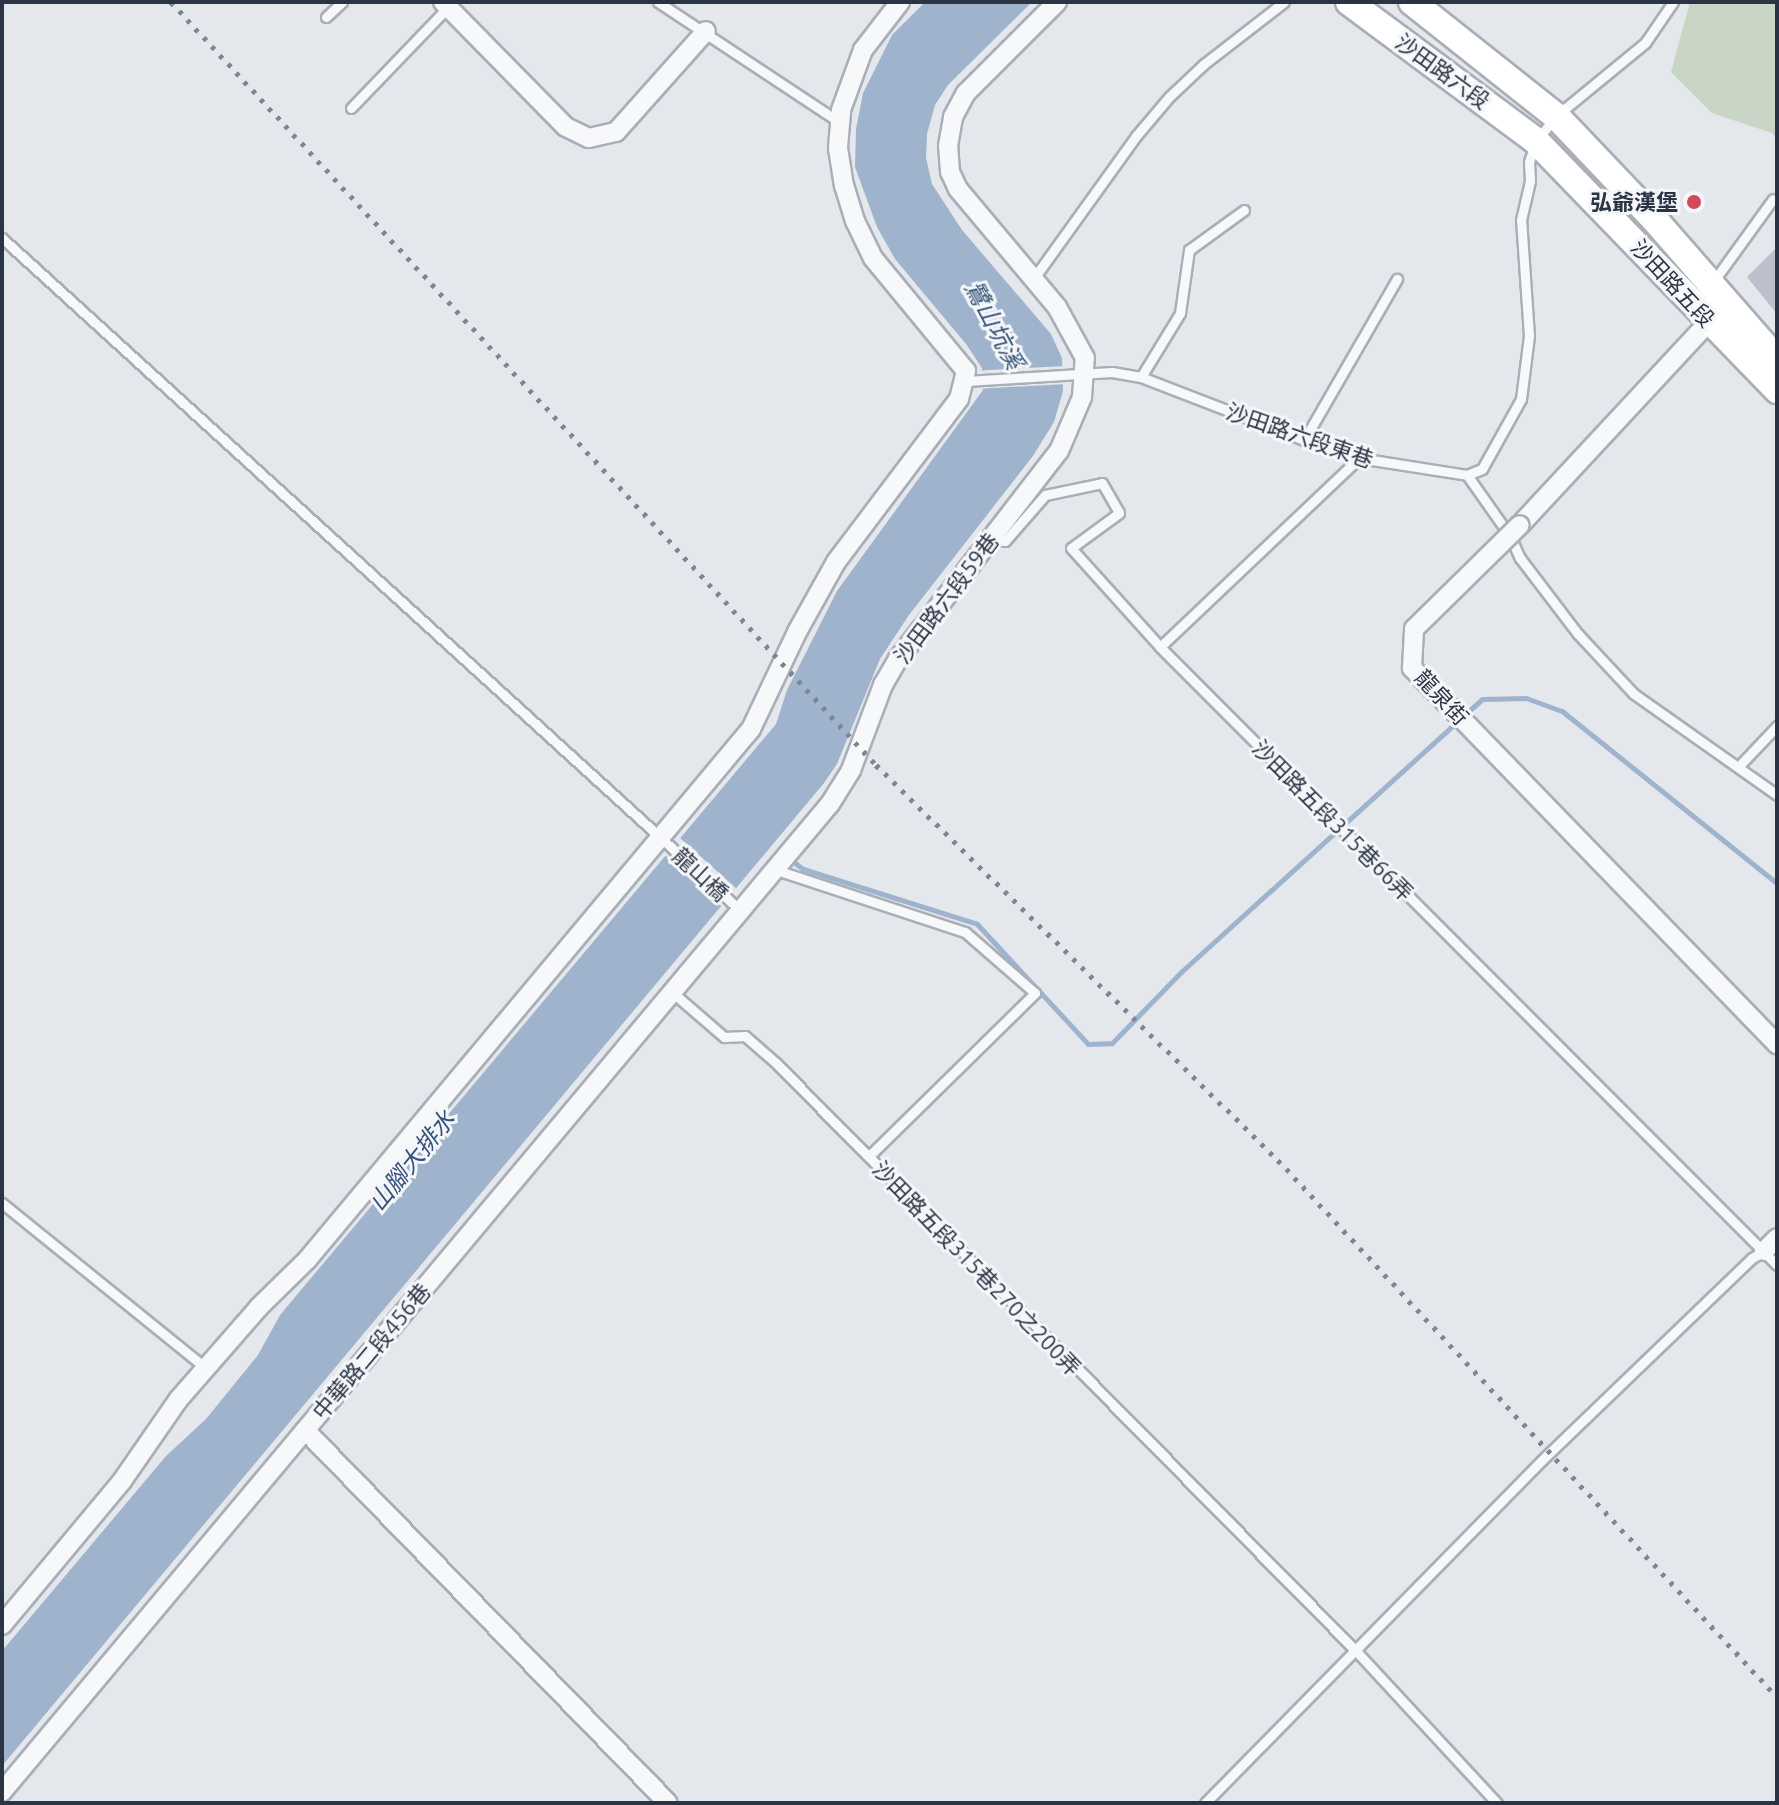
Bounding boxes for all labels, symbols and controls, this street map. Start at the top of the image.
street label: 沙田路六段 [1391,28,1495,114]
place label: 弘爺漢堡 [1590,189,1678,215]
marker: 弘爺漢堡 [1685,193,1703,211]
street label: 沙田路五段 [1626,234,1720,332]
water label: 鷺山坑溪 [959,276,1029,374]
street label: 沙田路六段東巷 [1223,397,1377,473]
street label: 沙田路六段59巷 [888,527,1004,669]
street label: 龍泉街 [1410,664,1474,730]
street label: 沙田路五段315巷66弄 [1247,734,1419,906]
street label: 龍山橋 [668,842,734,906]
water label: 山腳大排水 [363,1105,461,1217]
street label: 沙田路五段315巷270之200弄 [868,1155,1086,1381]
street label: 中華路二段456巷 [307,1278,435,1424]

